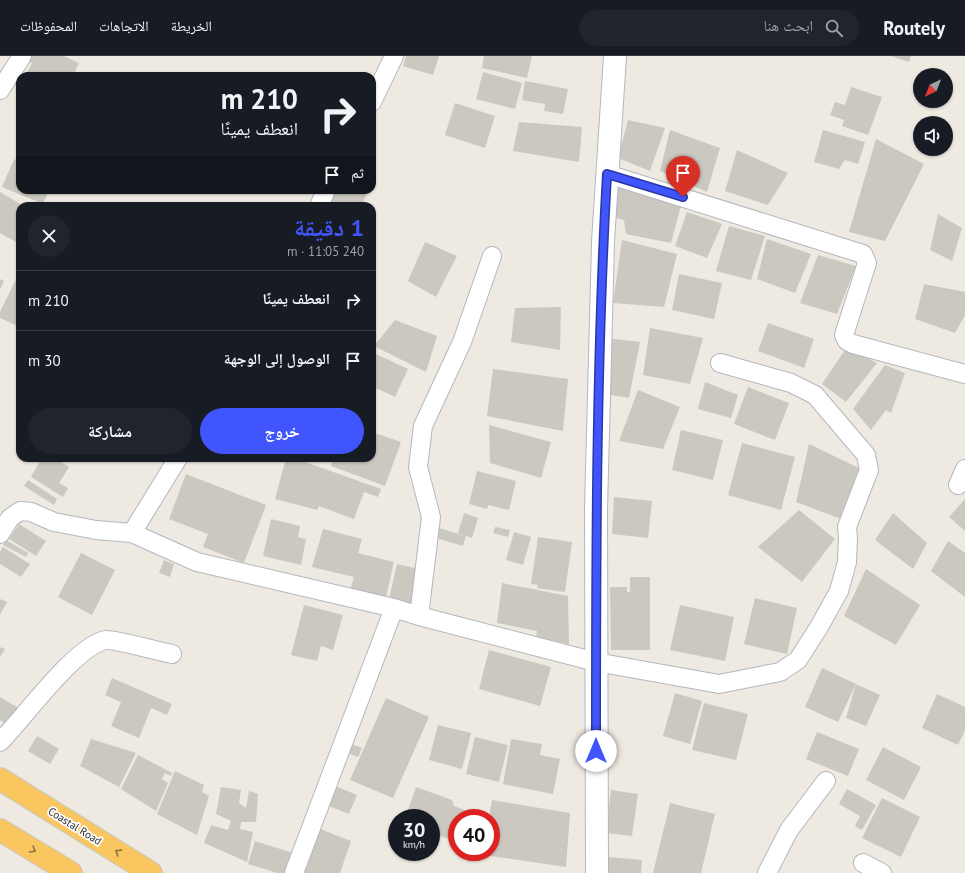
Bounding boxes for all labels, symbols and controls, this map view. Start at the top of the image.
search box [579,10,859,46]
text: ابحث هنا [763,16,813,35]
text: Routely [883,16,945,40]
text: المحفوظات [20,17,77,35]
text: الاتجاهات [99,17,149,35]
text: الخريطة [171,17,212,35]
icon: search [823,17,845,39]
north arrow [913,68,953,108]
map controls [913,68,953,156]
text: 210 m [221,80,298,117]
icon: right [312,88,364,140]
button: sound [913,116,953,156]
text: انعطف يمينًا [221,117,298,140]
pin [666,156,700,197]
icon: arrive [672,162,694,184]
text: ثم [351,163,364,182]
icon: arrive [321,164,343,186]
text: 1 دقيقة [294,212,364,243]
button: close [28,215,70,257]
text: 240 m · 11:05 [287,243,364,260]
text: انعطف يمينًا [263,289,330,308]
icon: right [342,290,364,312]
text: 210 m [28,291,69,310]
text: الوصول إلى الوجهة [224,349,330,368]
icon: arrive [342,350,364,372]
text: 30 m [28,351,61,370]
button: مشاركة [28,408,192,454]
button: خروج [200,408,364,454]
position arrow [575,730,617,772]
street label: Coastal Road [46,804,104,848]
speed limit sign: 40 [448,809,500,861]
text: 30 [403,817,425,843]
text: km/h [403,838,425,851]
one-way arrow [29,845,36,852]
one-way arrow [115,850,122,857]

